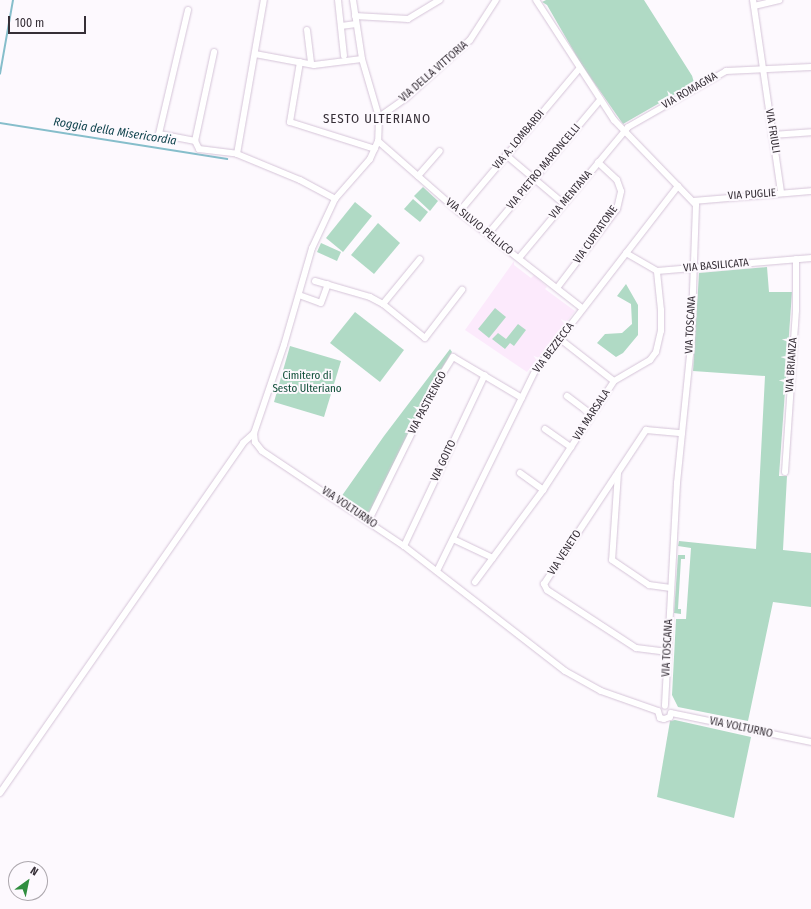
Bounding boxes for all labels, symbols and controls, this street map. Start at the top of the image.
scale bar [10,8,88,34]
text: 100 m [15,16,44,30]
street label: VIA DELLA VITTORIA [397,39,471,105]
street label: VIA ROMAGNA [660,70,720,112]
street label: VIA A. LOMBARDI [490,108,548,172]
street label: VIA FRIULI [762,108,782,154]
district label: SESTO ULTERIANO [323,111,431,127]
water label: Roggia della Misericordia [52,115,178,149]
street label: VIA PIETRO MARONCELLI [504,122,584,212]
street label: VIA MENTANA [547,168,595,222]
street label: VIA PUGLIE [727,187,777,203]
street label: VIA SILVIO PELLICO [443,196,515,258]
street label: VIA CURTATONE [571,203,621,267]
street label: VIA BASILICATA [683,257,749,275]
street label: VIA TOSCANA [683,296,699,354]
street label: VIA BEZZECCA [531,320,577,376]
street label: VIA BRIANZA [783,337,801,393]
street label: VIA PASTRENGO [406,369,450,437]
park label: Cimitero di Sesto Ulteriano [272,370,342,396]
street label: VIA MARSALA [571,387,613,443]
street label: VIA GOITO [429,438,459,484]
street label: VIA VOLTURNO [319,485,379,531]
street label: VIA VENETO [546,528,584,578]
street label: VIA TOSCANA [660,619,676,677]
street label: VIA VOLTURNO [708,715,774,741]
north arrow [8,861,48,901]
text: N [28,864,41,879]

